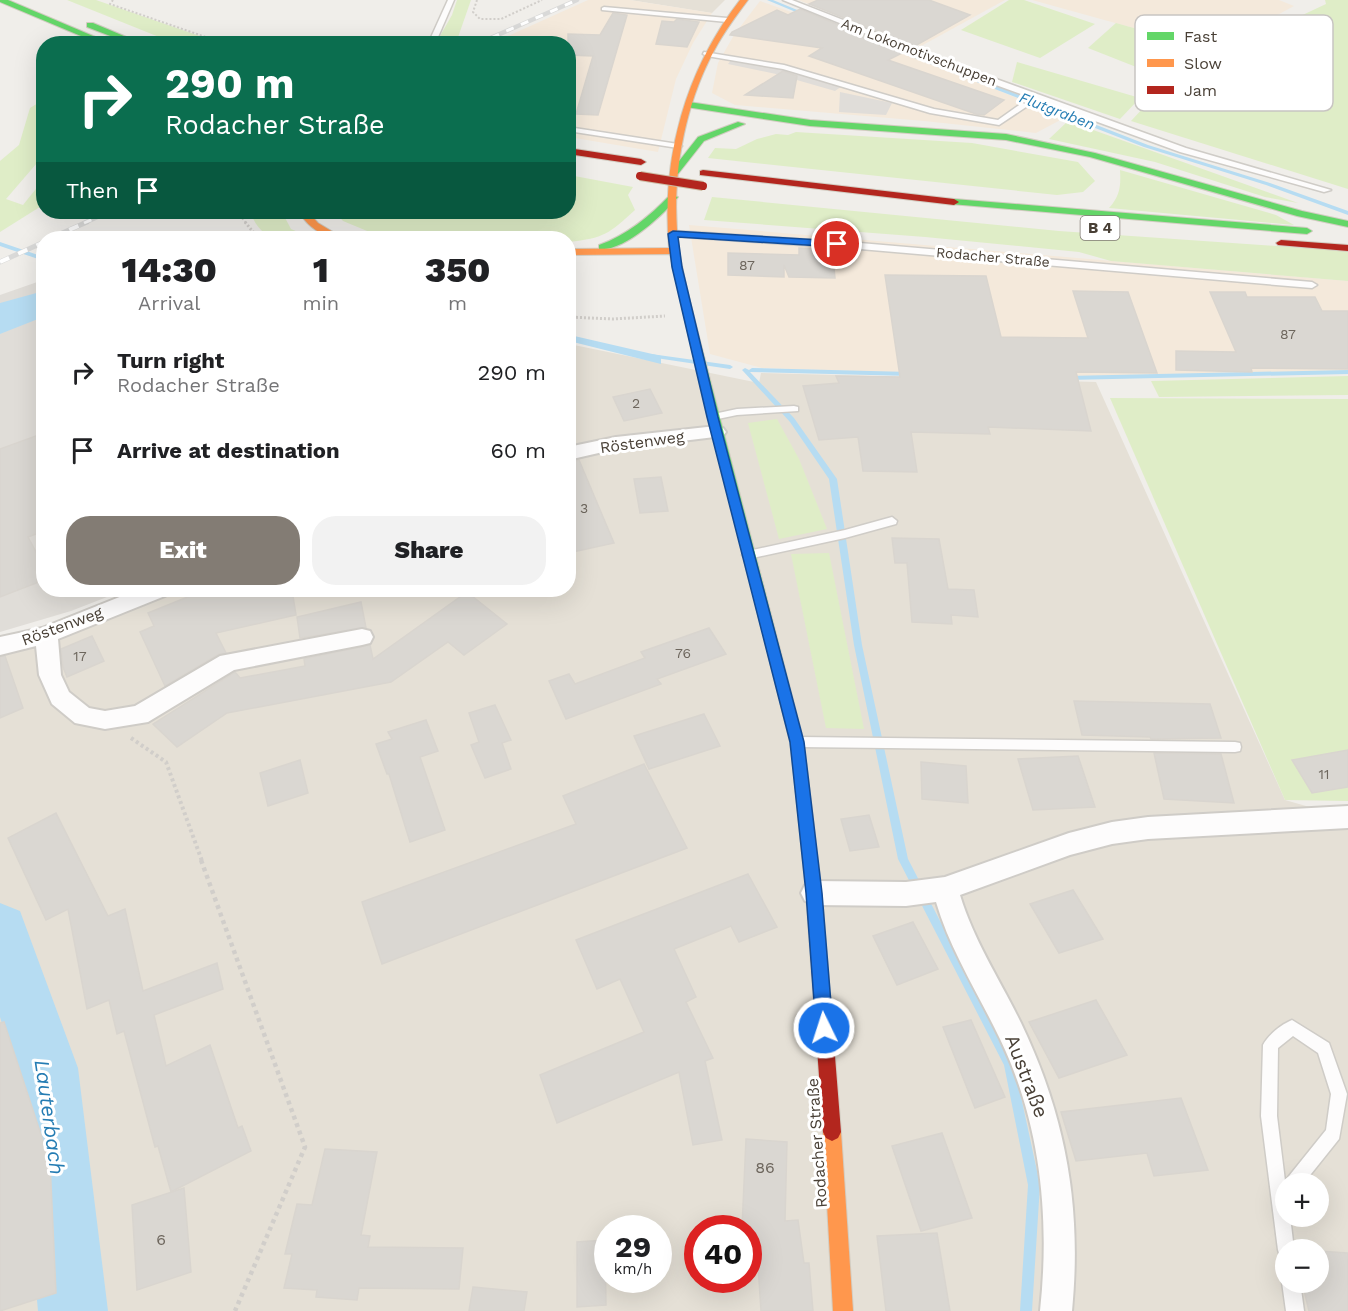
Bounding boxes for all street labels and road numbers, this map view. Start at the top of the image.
street label: Am Lokomotivschuppen [839,15,999,89]
road number: B 4 [1080,216,1120,240]
street label: Rodacher Straße [936,244,1050,270]
street label: Röstenweg [599,427,686,457]
street label: Röstenweg [19,602,106,649]
street label: Austraße [1000,1031,1054,1121]
street label: Rodacher Straße [803,1077,831,1209]

